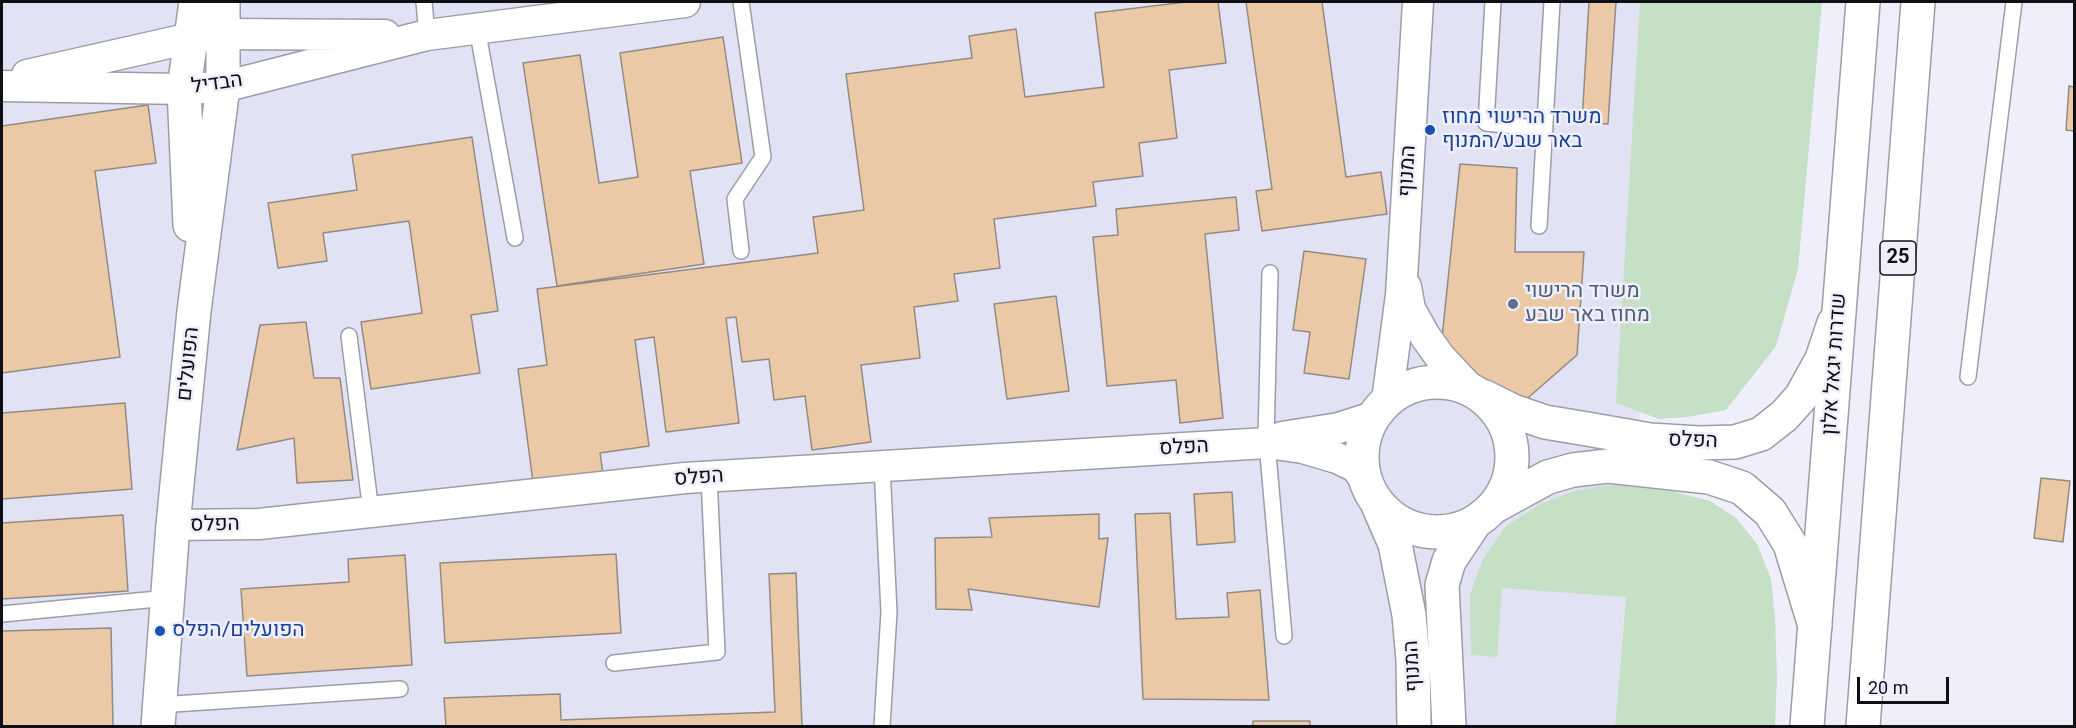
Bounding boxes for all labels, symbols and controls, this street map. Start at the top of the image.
street label: הבדיל [190,68,244,100]
place label: משרד הרישוי מחוז באר שבע/המנוף [1442,105,1602,155]
marker: משרד הרישוי מחוז באר שבע/המנוף [1423,123,1437,137]
street label: המנוף [1394,144,1422,198]
road number: 25 [1880,241,1916,275]
place label: משרד הרישוי מחוז באר שבע [1525,279,1650,329]
street label: שדרות יגאל אלון [1817,292,1853,436]
marker: משרד הרישוי מחוז באר שבע [1506,297,1520,311]
street label: הפועלים [173,326,205,402]
street label: הפלס [1668,428,1718,454]
street label: הפלס [1159,434,1209,462]
street label: הפלס [673,464,725,492]
street label: הפלס [190,512,240,538]
place label: הפועלים/הפלס [172,618,305,644]
marker: הפועלים/הפלס [153,624,167,638]
street label: המנוף [1399,639,1427,693]
scale bar [1860,665,1952,703]
text: 20 m [1868,677,1908,698]

